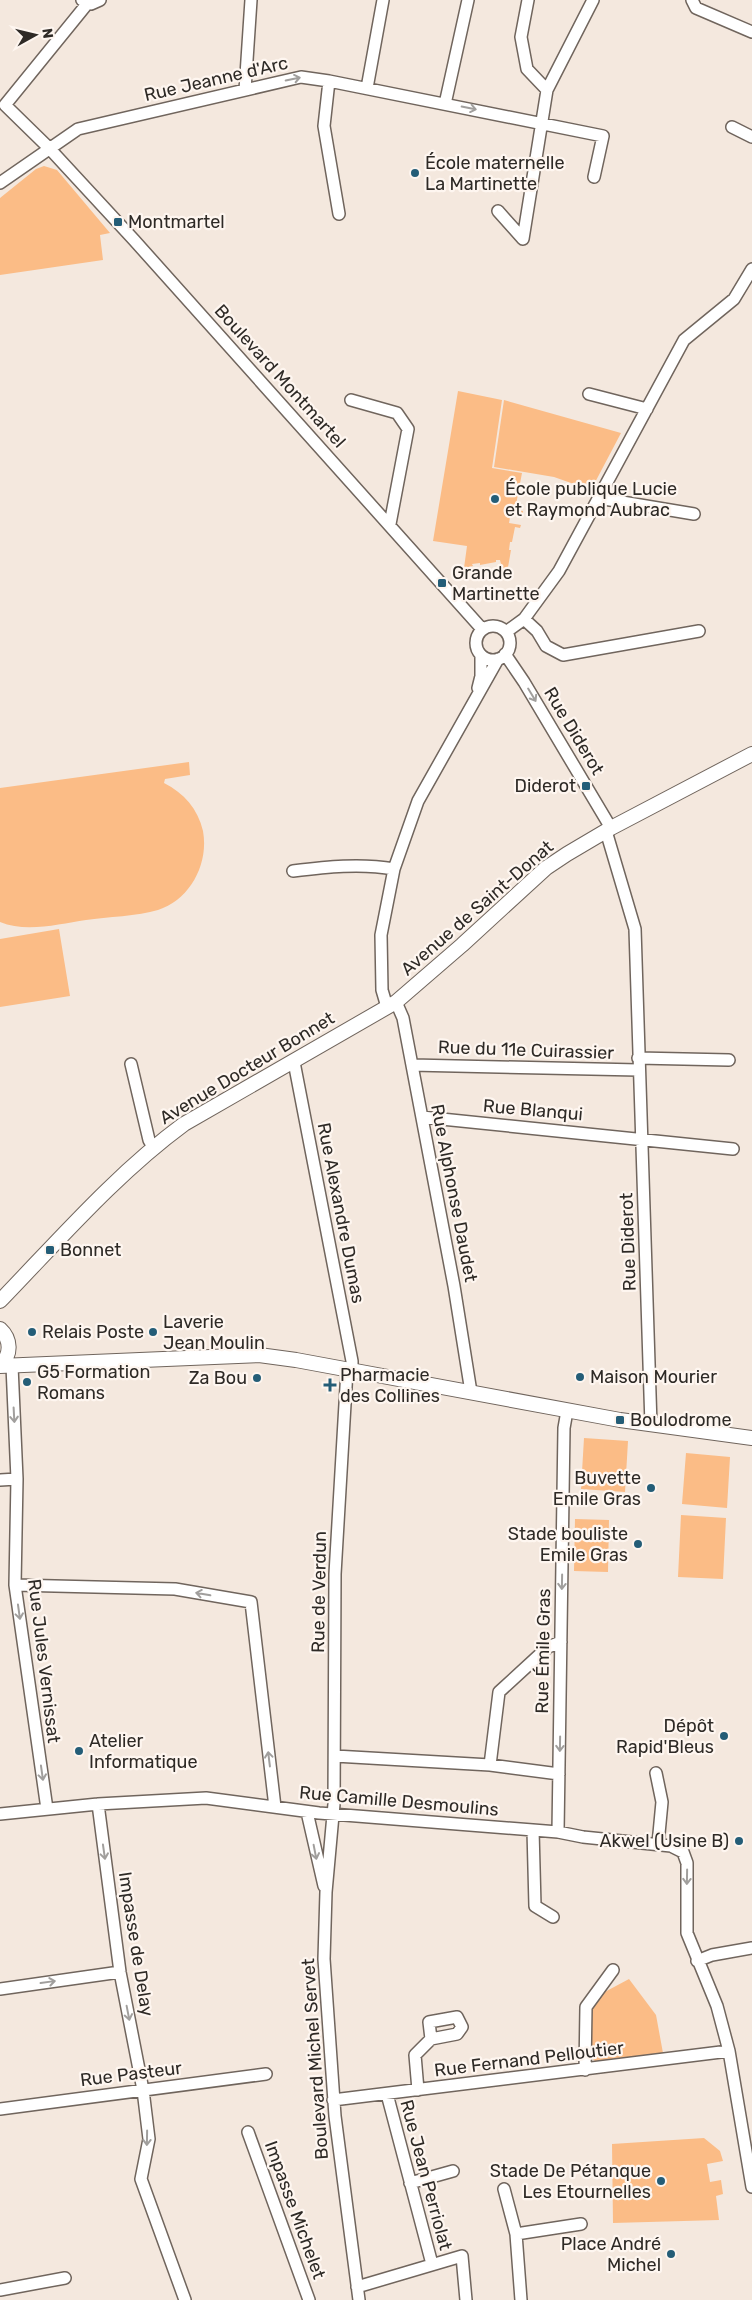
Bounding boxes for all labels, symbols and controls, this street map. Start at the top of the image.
north arrow [10,10,60,60]
text: N [38,27,56,39]
street label: Rue Jeanne d'Arc [142,52,290,106]
one-way arrow [284,74,300,83]
one-way arrow [461,104,477,114]
place label: École maternelle La Martinette [425,152,565,195]
marker: École maternelle La Martinette [409,167,421,179]
place label: Montmartel [128,211,225,233]
marker: Montmartel [112,216,124,228]
street label: Boulevard Montmartel [210,300,350,452]
place label: École publique Lucie et Raymond Aubrac [505,478,677,521]
marker: École publique Lucie et Raymond Aubrac [489,493,501,505]
place label: Grande Martinette [452,562,540,605]
marker: Grande Martinette [436,577,448,589]
street label: Rue Diderot [539,683,609,779]
one-way arrow [527,687,537,701]
place label: Diderot [515,775,576,797]
marker: Diderot [580,780,592,792]
street label: Avenue de Saint-Donat [396,836,558,980]
street label: Avenue Docteur Bonnet [156,1007,338,1129]
street label: Rue du 11e Cuirassier [437,1036,615,1064]
street label: Rue Blanqui [482,1095,584,1125]
street label: Rue Alphonse Daudet [426,1102,482,1284]
street label: Rue Alexandre Dumas [313,1121,369,1305]
street label: Rue Diderot [615,1192,641,1292]
place label: Bonnet [60,1239,121,1261]
marker: Bonnet [44,1244,56,1256]
place label: Laverie Jean Moulin [163,1311,265,1354]
place label: Relais Poste [42,1321,144,1343]
marker: Relais Poste [26,1326,38,1338]
marker: Laverie Jean Moulin [147,1326,159,1338]
place label: G5 Formation Romans [37,1361,150,1404]
place label: Pharmacie des Collines [340,1364,440,1407]
place label: Maison Mourier [590,1366,717,1388]
place label: Za Bou [189,1367,247,1389]
marker: Maison Mourier [574,1371,586,1383]
marker: Za Bou [251,1372,263,1384]
marker: G5 Formation Romans [21,1376,33,1388]
marker: Pharmacie des Collines [324,1379,336,1391]
one-way arrow [9,1406,19,1423]
place label: Boulodrome [630,1409,732,1431]
marker: Boulodrome [614,1414,626,1426]
place label: Buvette Emile Gras [553,1467,641,1510]
marker: Buvette Emile Gras [645,1482,657,1494]
place label: Stade bouliste Emile Gras [508,1523,628,1566]
street label: Rue de Verdun [307,1531,331,1653]
marker: Stade bouliste Emile Gras [632,1538,644,1550]
one-way arrow [557,1574,566,1590]
street label: Rue Jules Vernissat [23,1578,65,1744]
one-way arrow [195,1588,211,1598]
street label: Rue Émile Gras [531,1588,555,1714]
one-way arrow [14,1604,24,1620]
place label: Dépôt Rapid'Bleus [616,1715,714,1758]
place label: Atelier Informatique [89,1730,198,1773]
marker: Dépôt Rapid'Bleus [718,1730,730,1742]
one-way arrow [555,1736,564,1752]
marker: Atelier Informatique [73,1745,85,1757]
one-way arrow [264,1751,274,1767]
one-way arrow [37,1765,47,1781]
street label: Rue Camille Desmoulins [298,1781,500,1821]
place label: Akwel (Usine B) [600,1830,729,1852]
marker: Akwel (Usine B) [733,1835,745,1847]
one-way arrow [99,1844,109,1860]
one-way arrow [311,1844,321,1860]
one-way arrow [682,1869,692,1885]
street label: Impasse de Delay [114,1870,158,2018]
street label: Boulevard Michel Servet [297,1958,333,2160]
one-way arrow [40,1977,56,1987]
one-way arrow [124,2004,133,2020]
street label: Rue Fernand Pelloutier [433,2036,625,2082]
street label: Rue Pasteur [79,2057,183,2091]
street label: Rue Jean Perriolat [395,2097,457,2253]
one-way arrow [142,2130,152,2146]
street label: Impasse Michelet [260,2138,330,2282]
place label: Stade De Pétanque Les Etournelles [490,2160,651,2203]
marker: Stade De Pétanque Les Etournelles [655,2175,667,2187]
place label: Place André Michel [561,2233,661,2276]
marker: Place André Michel [665,2248,677,2260]

